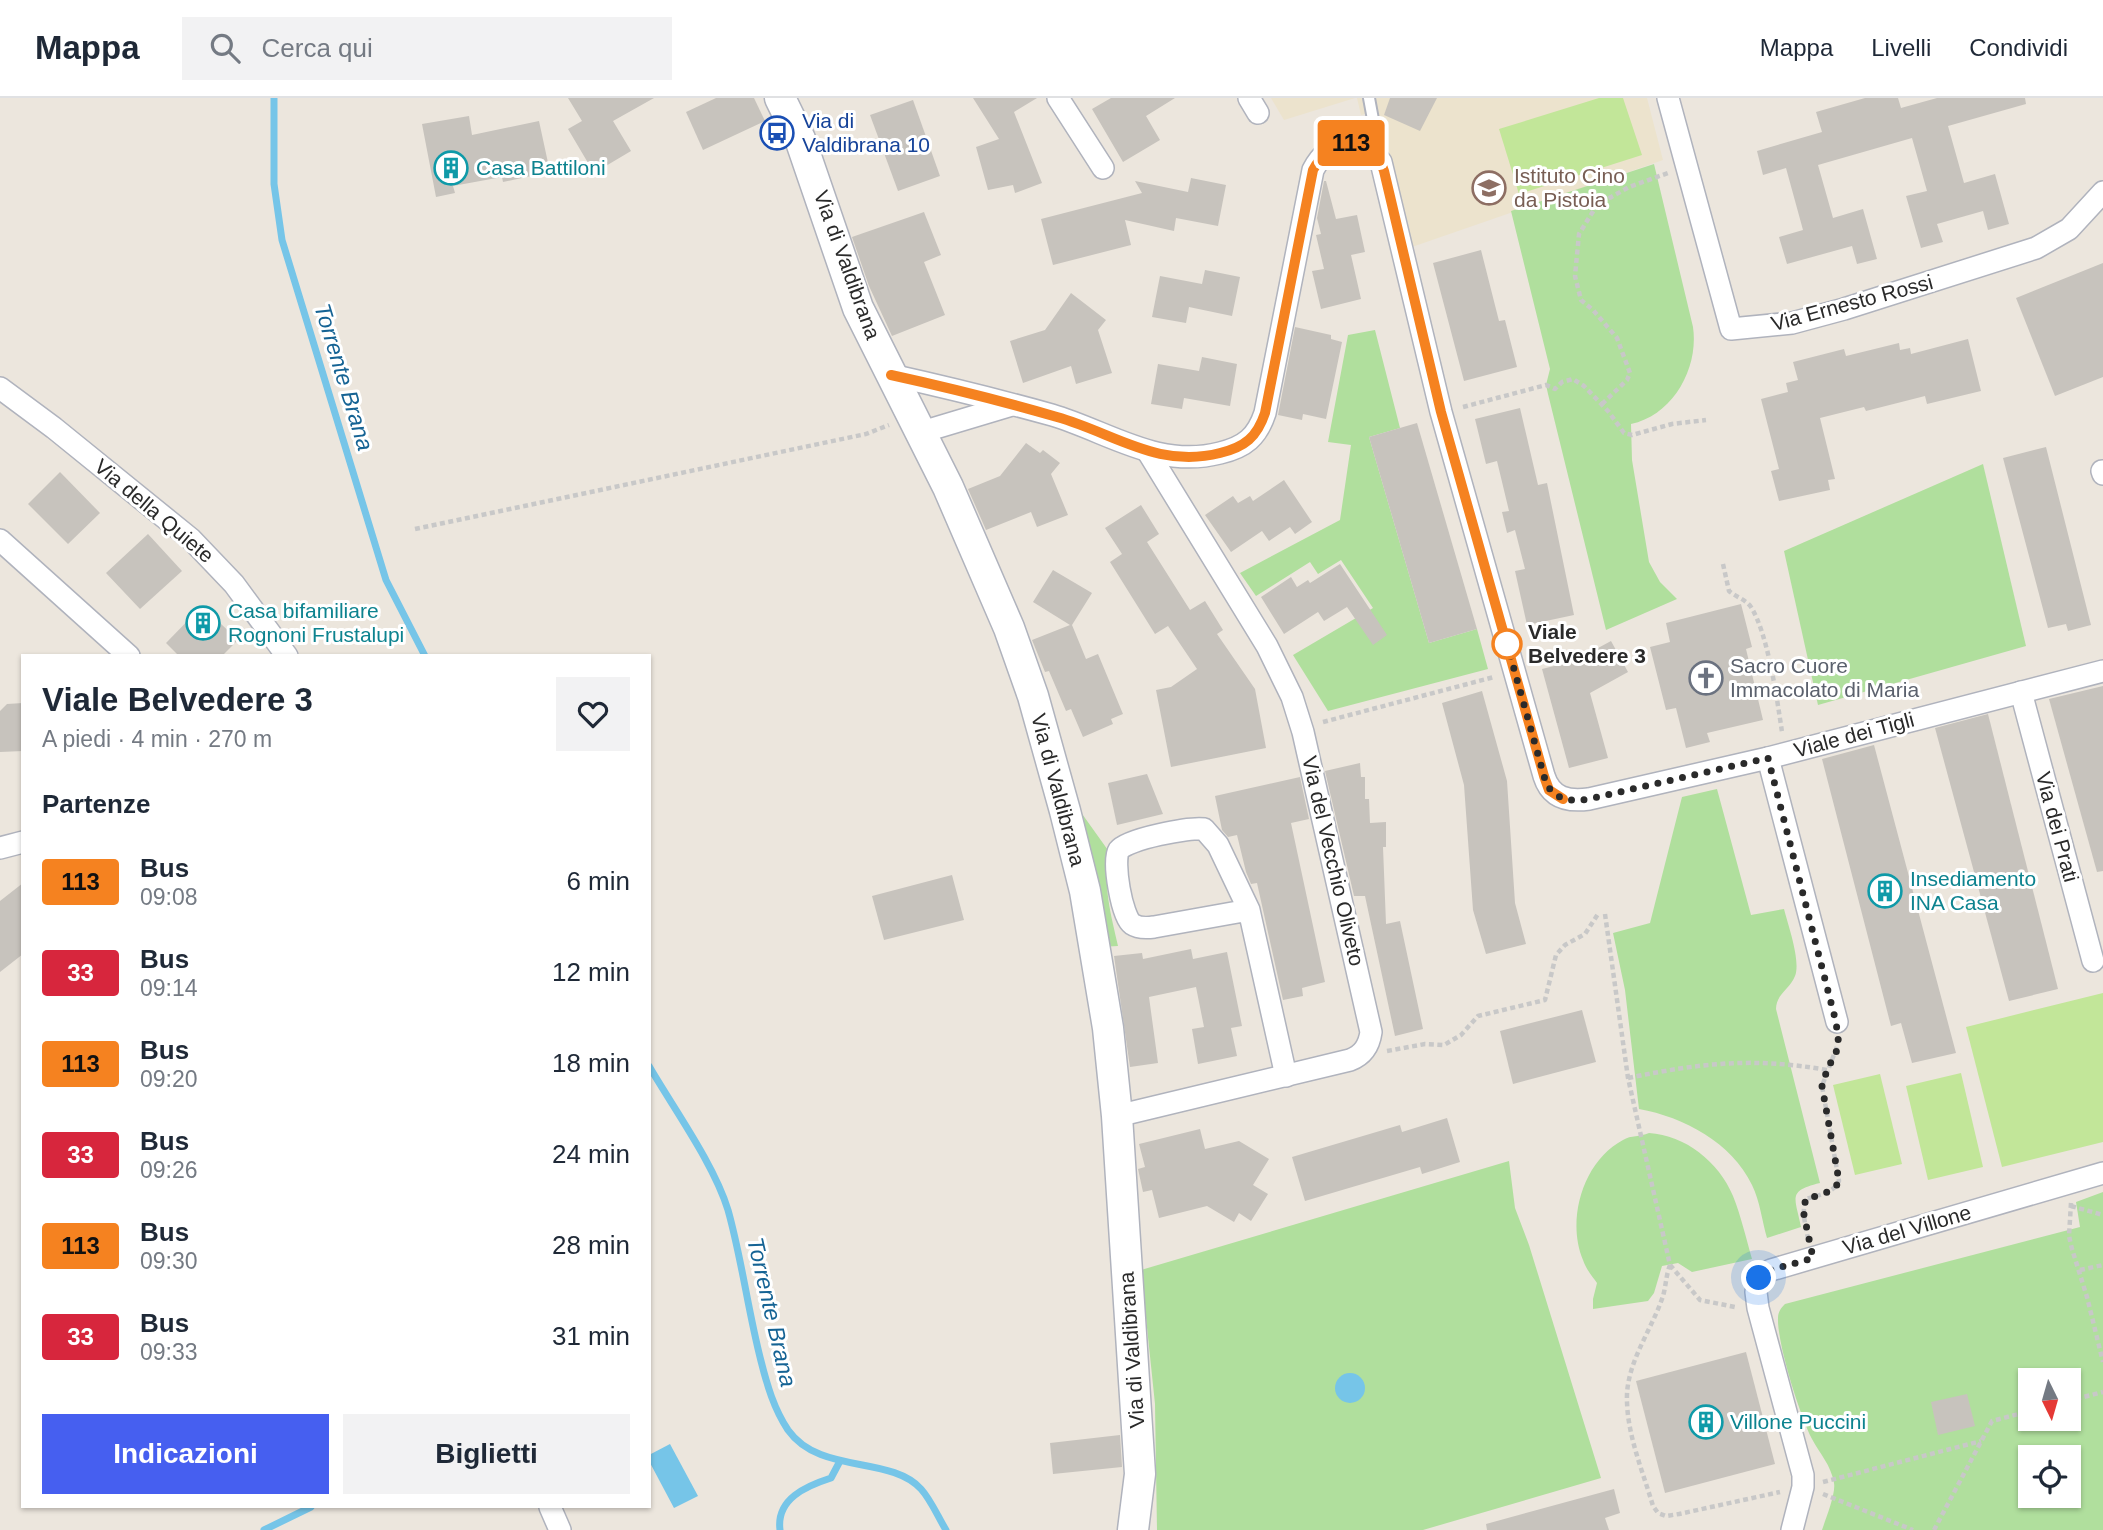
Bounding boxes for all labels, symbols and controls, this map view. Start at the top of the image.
search box [182,17,672,80]
text: Mappa [35,29,140,66]
icon: search [206,29,244,67]
text: Cerca qui [262,33,373,63]
text: Mappa [1760,34,1833,61]
text: Livelli [1871,34,1931,61]
text: Condividi [1969,34,2068,61]
place label: Via di Valdibrana 10 [802,109,930,156]
bus stop icon: Via di Valdibrana 10 [758,114,796,152]
line badge: 113 [1311,120,1391,166]
text: 113 [1332,129,1370,156]
building icon: Casa Battiloni [432,149,470,187]
place label: Casa Battiloni [476,156,606,179]
place label: Istituto Cino da Pistoia [1514,164,1625,211]
school or university icon: Istituto Cino da Pistoia [1470,169,1508,207]
street label: Via di Valdibrana [810,187,885,343]
street label: Via Ernesto Rossi [1768,270,1935,335]
water label: Torrente Brana [309,300,379,454]
street label: Via della Quiete [90,454,218,567]
place label: Casa bifamiliare Rognoni Frustalupi [228,599,404,646]
building icon: Casa bifamiliare Rognoni Frustalupi [184,604,222,642]
place label: Viale Belvedere 3 [1528,620,1646,667]
marker: Viale Belvedere 3 [1492,629,1522,659]
place label: Sacro Cuore Immacolato di Maria [1730,654,1919,701]
church icon: Sacro Cuore Immacolato di Maria [1687,659,1725,697]
button: heart [556,677,630,751]
text: Viale Belvedere 3 [42,681,313,718]
street label: Viale dei Tigli [1791,707,1916,762]
street label: Via di Valdibrana [1027,711,1090,869]
text: A piedi · 4 min · 270 m [42,726,272,752]
street label: Via del Vecchio Oliveto [1298,754,1369,968]
street label: Via dei Prati [2032,769,2083,884]
text: Partenze [42,789,150,819]
text: Bus [140,853,189,883]
text: 6 min [566,866,630,896]
place label: Insediamento INA Casa [1910,867,2036,914]
text: 113 [61,868,100,895]
building icon: Insediamento INA Casa [1866,872,1904,910]
text: 09:08 [140,884,198,910]
text: Bus [140,944,189,974]
text: 12 min [552,957,630,987]
text: 33 [67,959,94,986]
text: 09:14 [140,975,198,1001]
text: Bus [140,1035,189,1065]
text: 18 min [552,1048,630,1078]
text: 113 [61,1050,100,1077]
text: 09:20 [140,1066,198,1092]
text: Bus [140,1126,189,1156]
text: 24 min [552,1139,630,1169]
text: 33 [67,1141,94,1168]
text: 09:26 [140,1157,198,1183]
street label: Via del Villone [1840,1200,1974,1259]
text: Bus [140,1217,189,1247]
text: 28 min [552,1230,630,1260]
text: 113 [61,1232,100,1259]
water label: Torrente Brana [742,1235,802,1389]
text: 09:30 [140,1248,198,1274]
your location [1741,1260,1776,1295]
street label: Via di Valdibrana [1115,1271,1148,1429]
text: Bus [140,1308,189,1338]
text: 31 min [552,1321,630,1351]
text: 33 [67,1323,94,1350]
text: 09:33 [140,1339,198,1365]
north arrow [2018,1368,2081,1432]
map controls [2018,1368,2081,1508]
building icon: Villone Puccini [1687,1403,1725,1441]
place label: Villone Puccini [1730,1410,1866,1433]
button: Indicazioni [42,1414,329,1494]
button: Biglietti [343,1414,630,1494]
button: locate [2018,1445,2081,1508]

